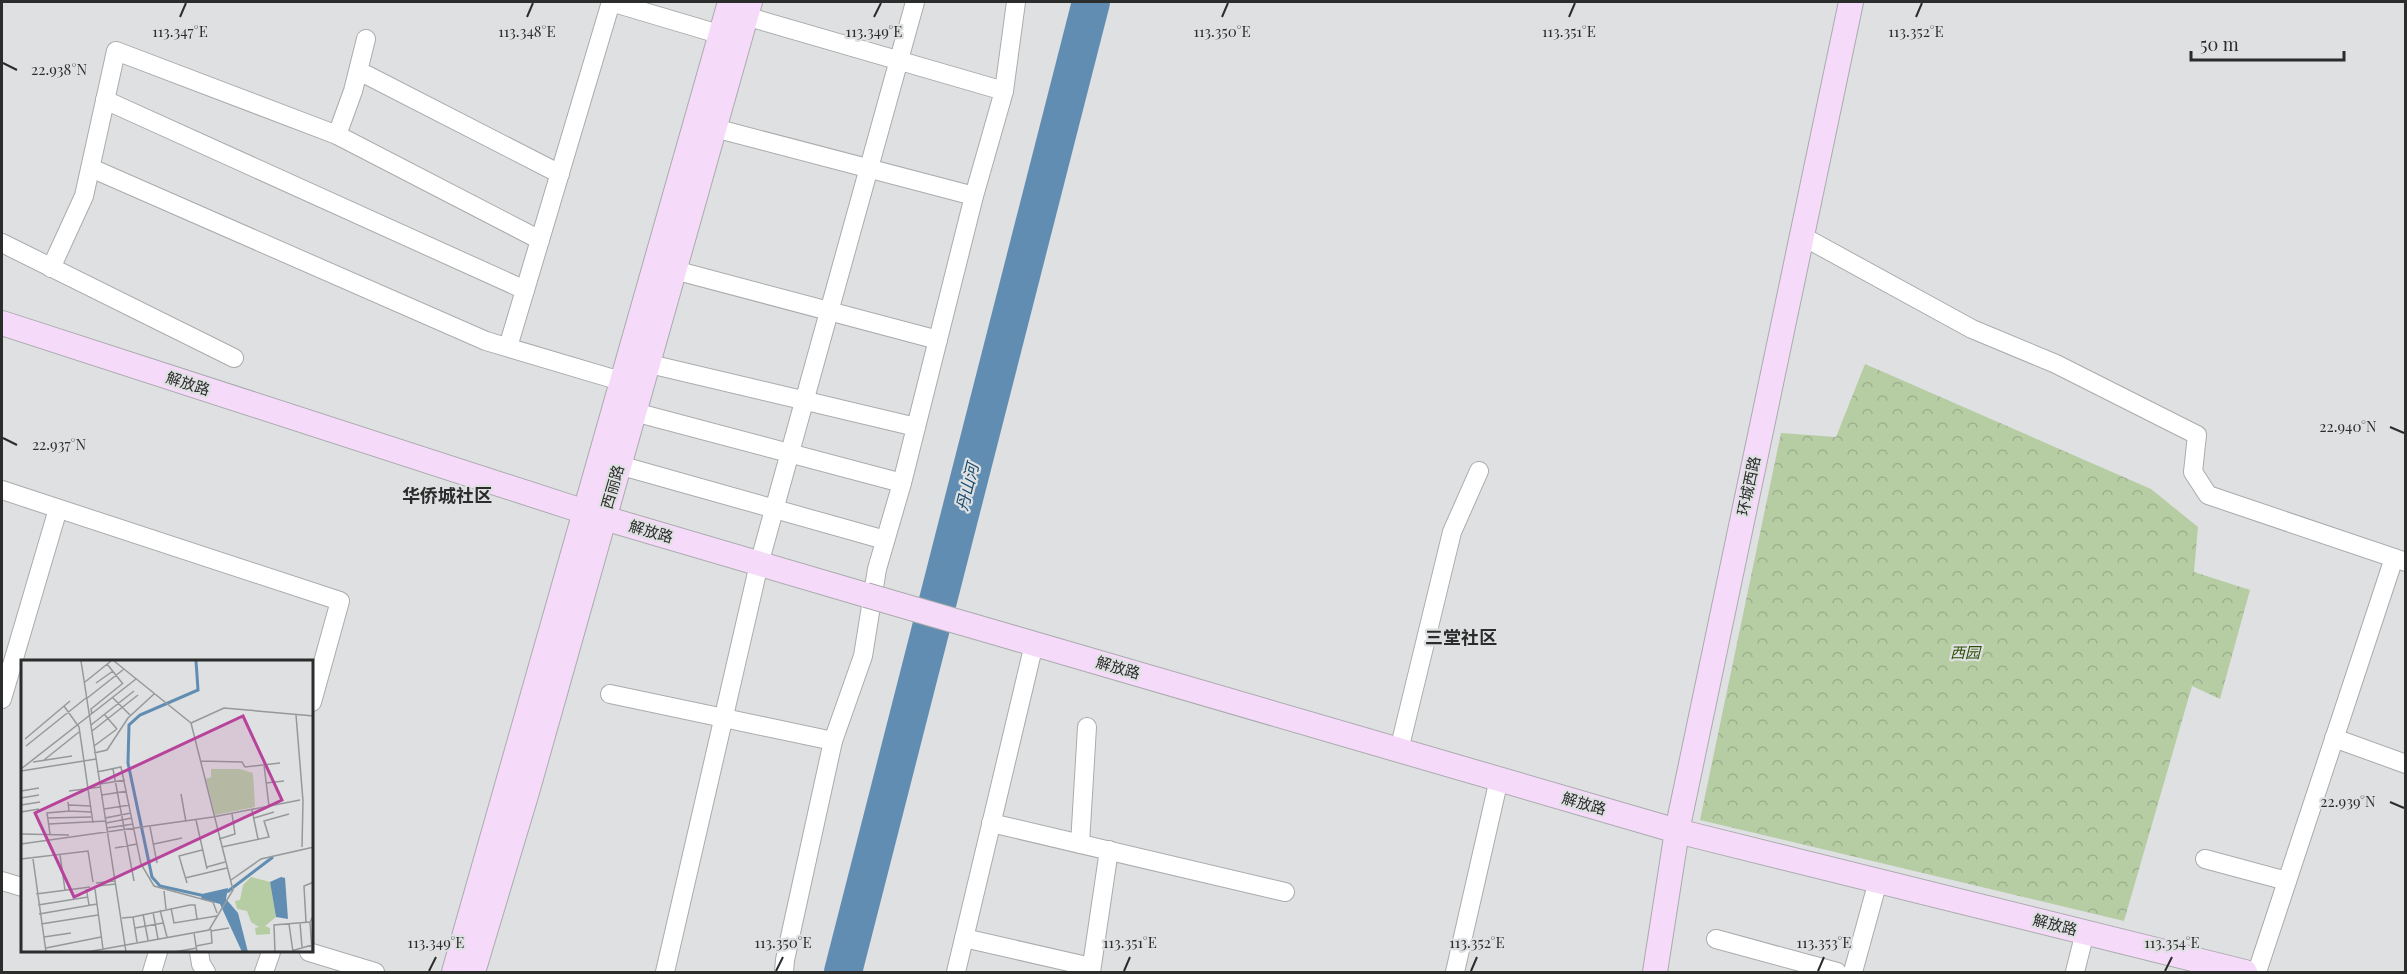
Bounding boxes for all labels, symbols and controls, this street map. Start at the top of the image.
text: 113.347°E [152,21,208,41]
text: 113.348°E [498,21,556,41]
text: 113.349°E [846,21,902,41]
text: 113.350°E [1193,21,1251,41]
text: 113.351°E [1542,21,1596,41]
text: 113.352°E [1888,21,1944,41]
scale bar [2191,24,2344,62]
text: 50 m [2200,32,2239,56]
text: 22.938°N [31,59,87,79]
street label: 解放路 [164,367,213,400]
text: 22.940°N [2319,416,2377,436]
text: 22.937°N [32,434,87,454]
street label: 环城西路 [1732,454,1764,517]
water label: 丹山河 [951,458,983,513]
street label: 西丽路 [596,462,628,511]
district label: 华侨城社区 [402,483,492,507]
street label: 解放路 [627,515,676,547]
district label: 三堂社区 [1425,625,1497,649]
park label: 西园 [1950,642,1982,662]
street label: 解放路 [1094,651,1143,683]
inset map [21,660,314,953]
street label: 解放路 [1560,787,1609,819]
text: 22.939°N [2320,791,2376,811]
street label: 解放路 [2031,909,2080,939]
text: 113.349°E [408,932,464,952]
text: 113.350°E [754,932,812,952]
text: 113.351°E [1103,932,1157,952]
text: 113.352°E [1449,932,1505,952]
text: 113.353°E [1797,932,1851,952]
text: 113.354°E [2144,932,2200,952]

